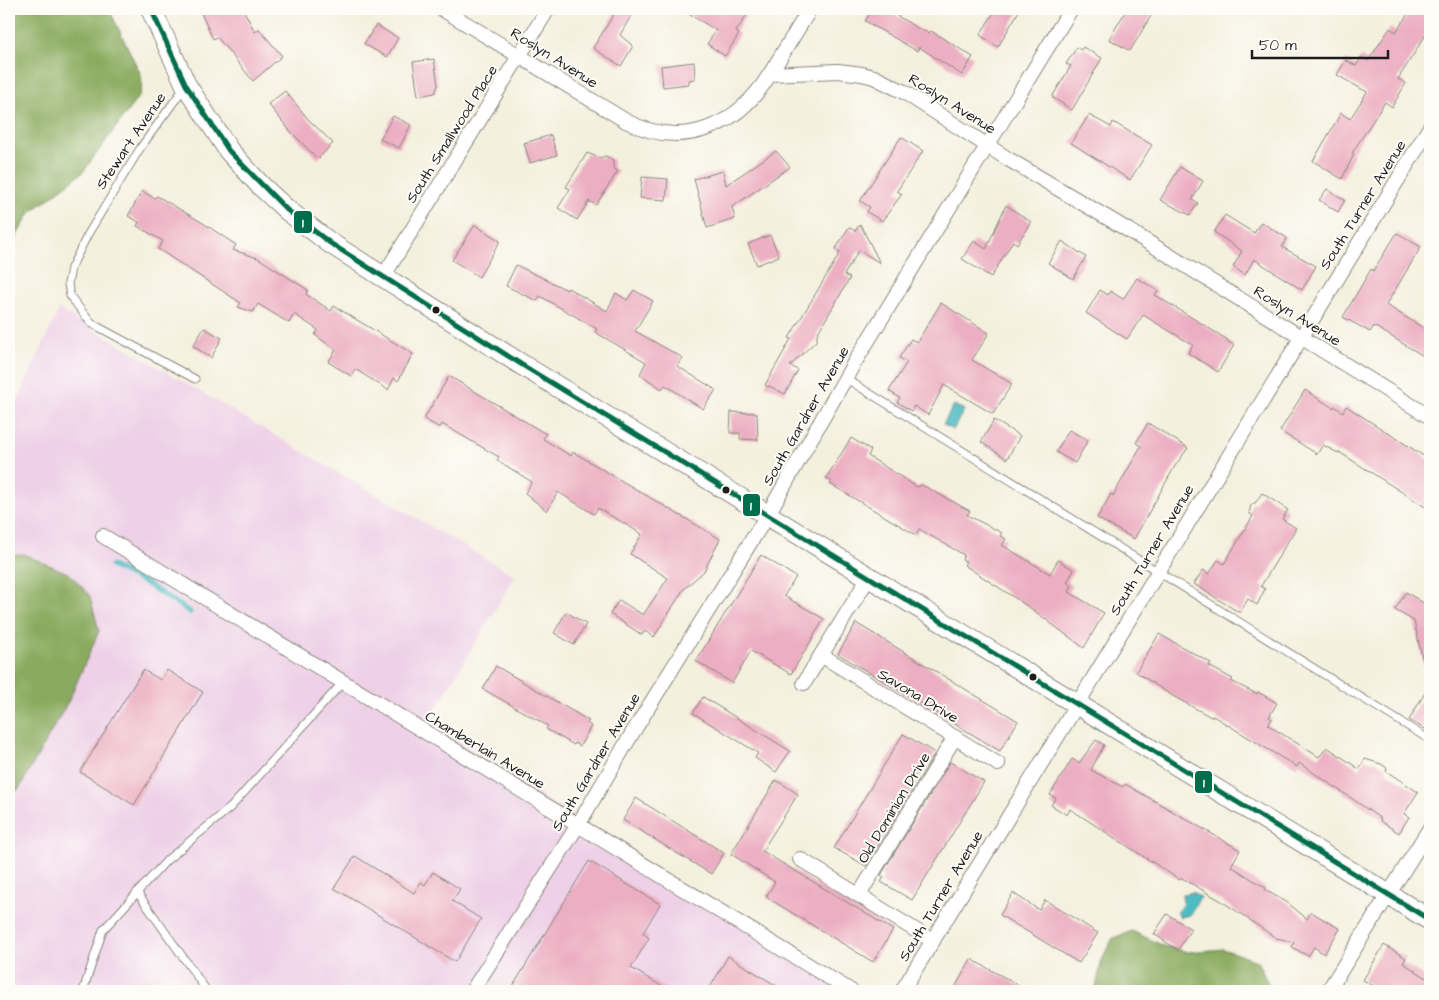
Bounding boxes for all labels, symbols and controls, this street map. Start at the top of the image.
street label: Roslyn Avenue [506,23,602,94]
scale bar [1252,28,1388,60]
text: 50 m [1259,35,1297,56]
street label: South Smallwood Place [401,61,503,207]
street label: Roslyn Avenue [904,69,1000,140]
street label: Stewart Avenue [91,88,171,194]
street label: South Turner Avenue [1315,136,1411,274]
line badge: 1 [293,210,313,234]
text: 1 [302,213,304,233]
street label: Roslyn Avenue [1249,281,1345,352]
unlabelled marker [431,305,441,315]
street label: South Gardner Avenue [757,342,855,490]
street label: South Turner Avenue [1105,481,1199,619]
unlabelled marker [721,485,731,495]
line badge: 1 [742,493,761,517]
text: 1 [750,496,752,516]
street label: Savona Drive [874,664,962,728]
unlabelled marker [1028,672,1038,682]
street label: South Gardner Avenue [546,689,646,835]
street label: Chamberlain Avenue [421,706,549,794]
street label: Old Dominion Drive [853,749,935,867]
line badge: 1 [1194,770,1213,794]
text: 1 [1203,773,1205,793]
street label: South Turner Avenue [894,827,988,965]

